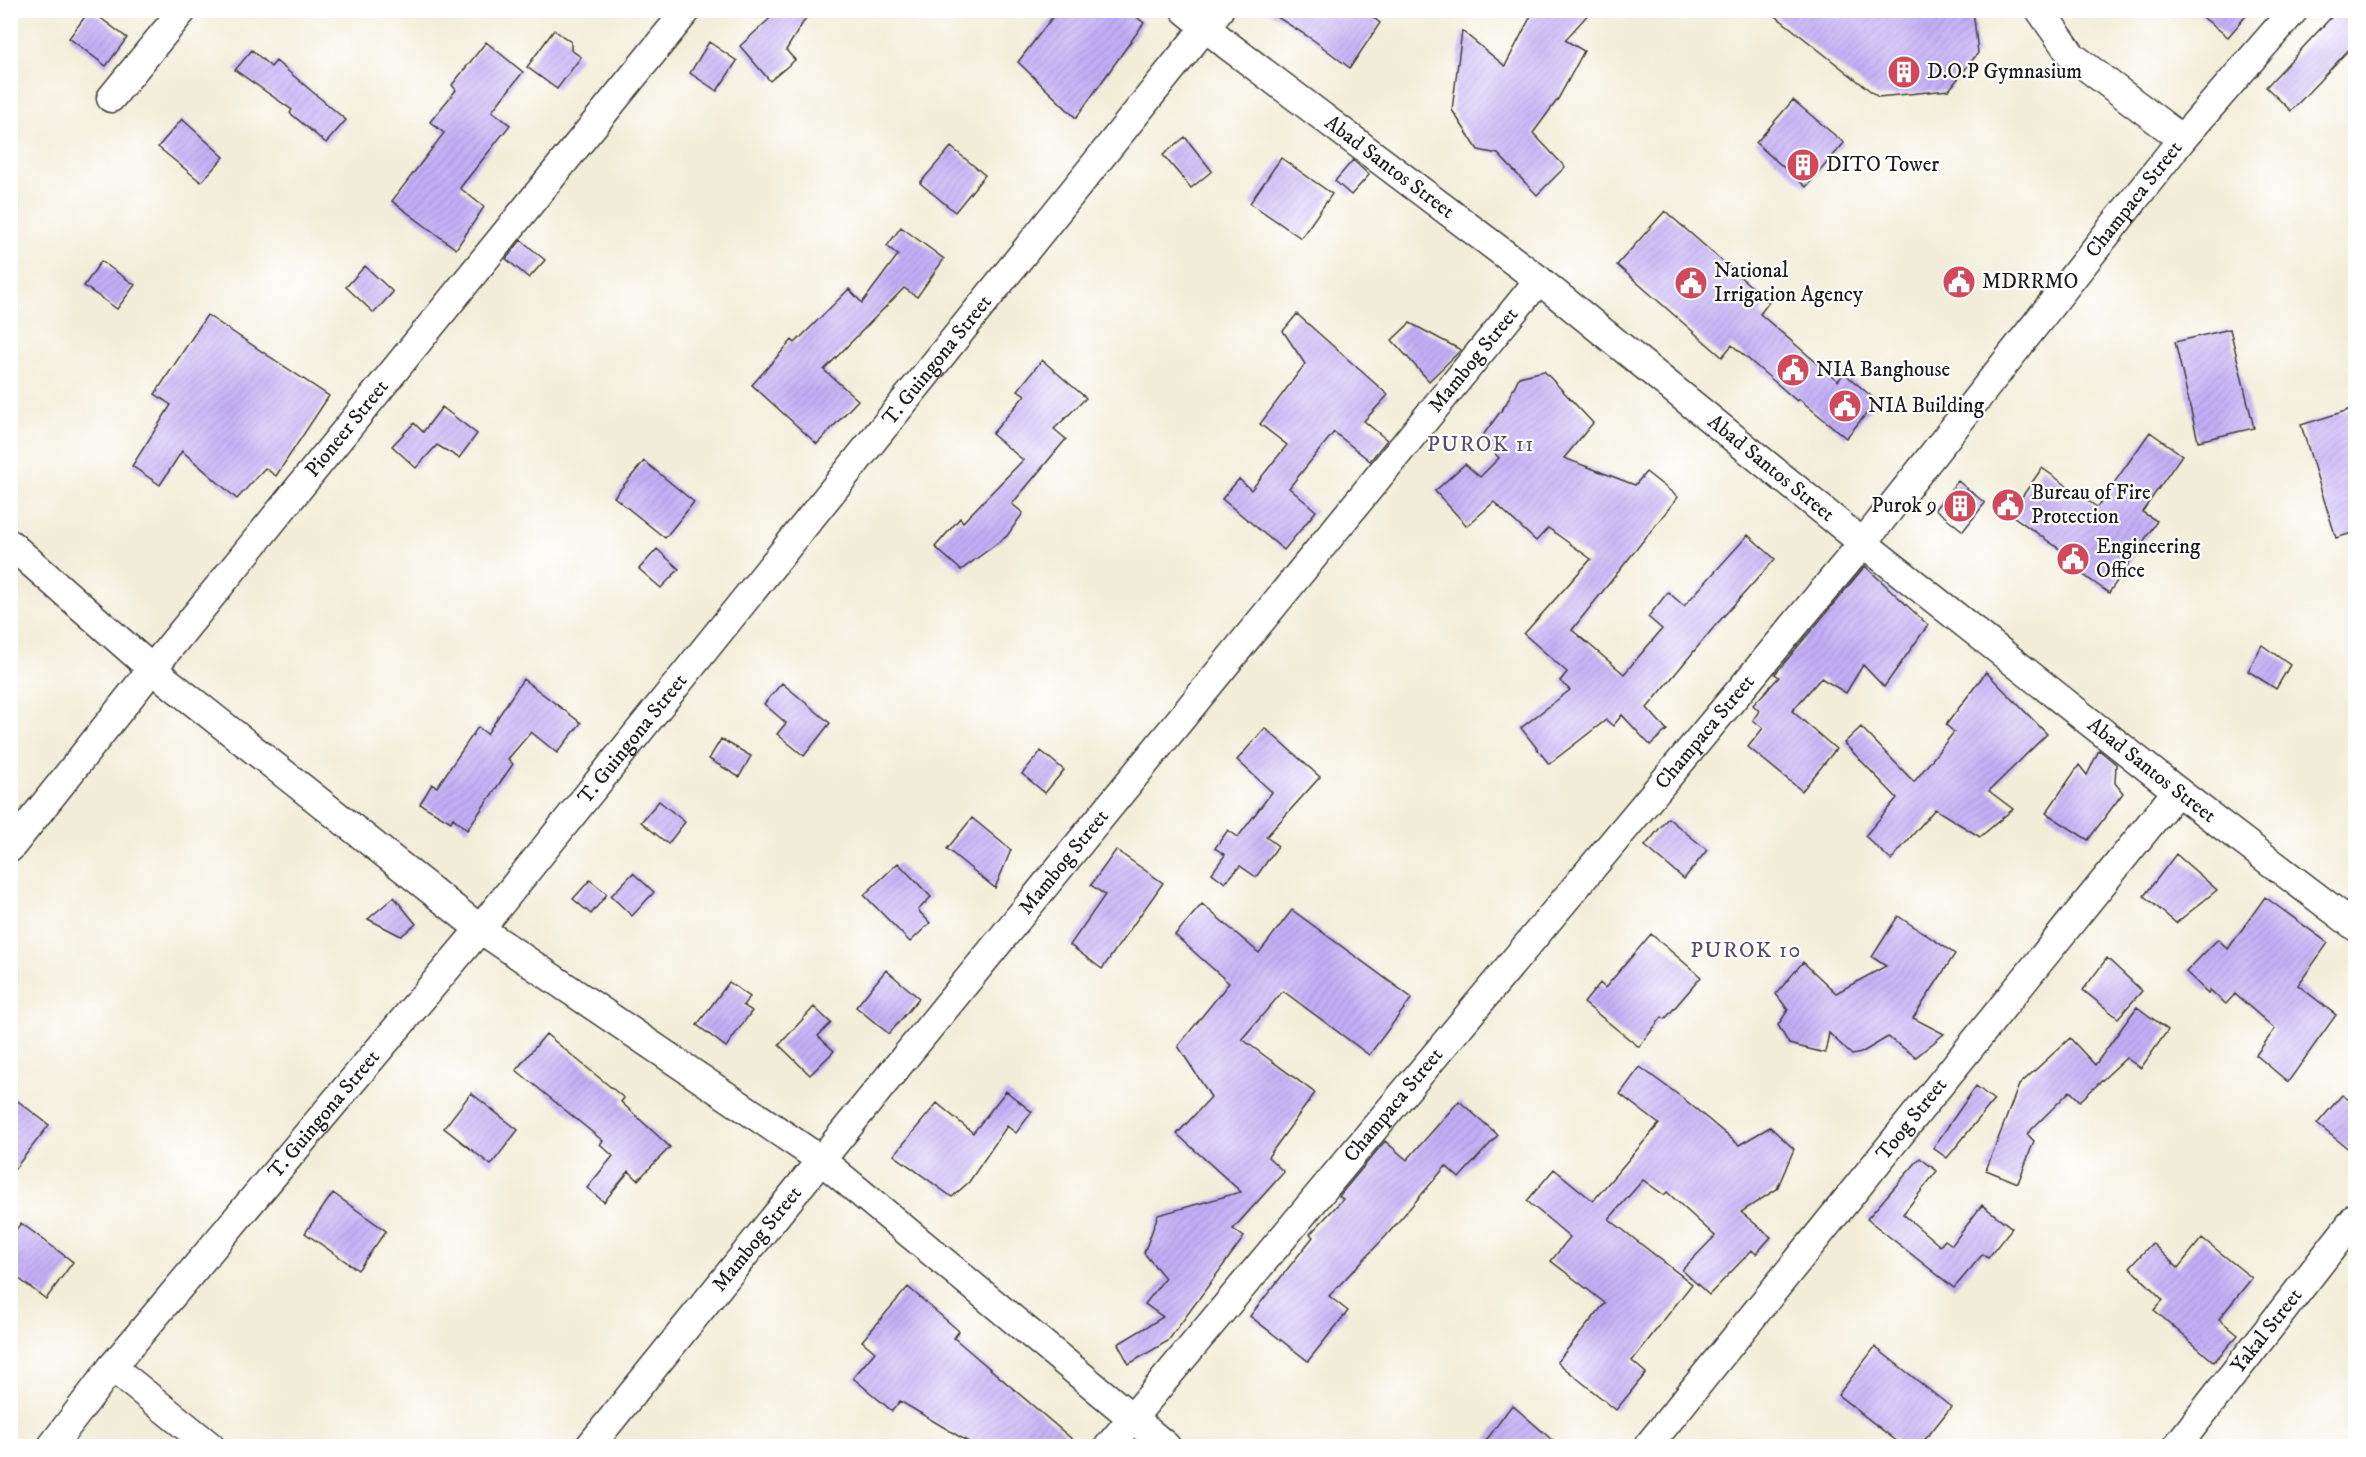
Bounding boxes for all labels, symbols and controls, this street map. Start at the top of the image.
building icon: D.O.P Gymnasium [1886,54,1922,90]
place label: D.O.P Gymnasium [1927,59,2082,85]
street label: Abad Santos Street [1319,110,1460,225]
street label: Champaca Street [2080,136,2188,263]
building icon: DITO Tower [1785,147,1821,183]
place label: DITO Tower [1826,152,1939,178]
place label: National Irrigation Agency [1714,258,1864,308]
public building icon: MDRRMO [1941,264,1977,300]
public building icon: National Irrigation Agency [1673,265,1709,301]
place label: MDRRMO [1982,269,2078,295]
street label: T. Guingona Street [877,290,998,431]
street label: Mambog Street [1423,302,1524,418]
public building icon: NIA Banghouse [1775,352,1811,388]
place label: NIA Banghouse [1816,357,1950,383]
street label: Pioneer Street [300,374,395,483]
public building icon: NIA Building [1827,388,1863,424]
place label: NIA Building [1868,393,1985,419]
street label: Abad Santos Street [1702,409,1840,528]
district label: PUROK 11 [1427,431,1535,458]
place label: Bureau of Fire Protection [2031,480,2151,530]
public building icon: Bureau of Fire Protection [1990,487,2026,523]
building icon: Purok 9 [1942,488,1978,524]
place label: Purok 9 [1871,493,1937,519]
place label: Engineering Office [2096,534,2201,584]
public building icon: Engineering Office [2055,541,2091,577]
street label: T. Guingona Street [572,668,693,810]
street label: Champaca Street [1650,669,1761,795]
street label: Abad Santos Street [2082,712,2221,829]
street label: Mambog Street [1013,804,1115,920]
district label: PUROK 10 [1690,937,1802,964]
street label: Champaca Street [1338,1042,1449,1168]
street label: T. Guingona Street [263,1045,386,1184]
street label: Toog Street [1871,1073,1953,1166]
street label: Mambog Street [707,1181,808,1297]
street label: Yakal Street [2226,1283,2308,1379]

